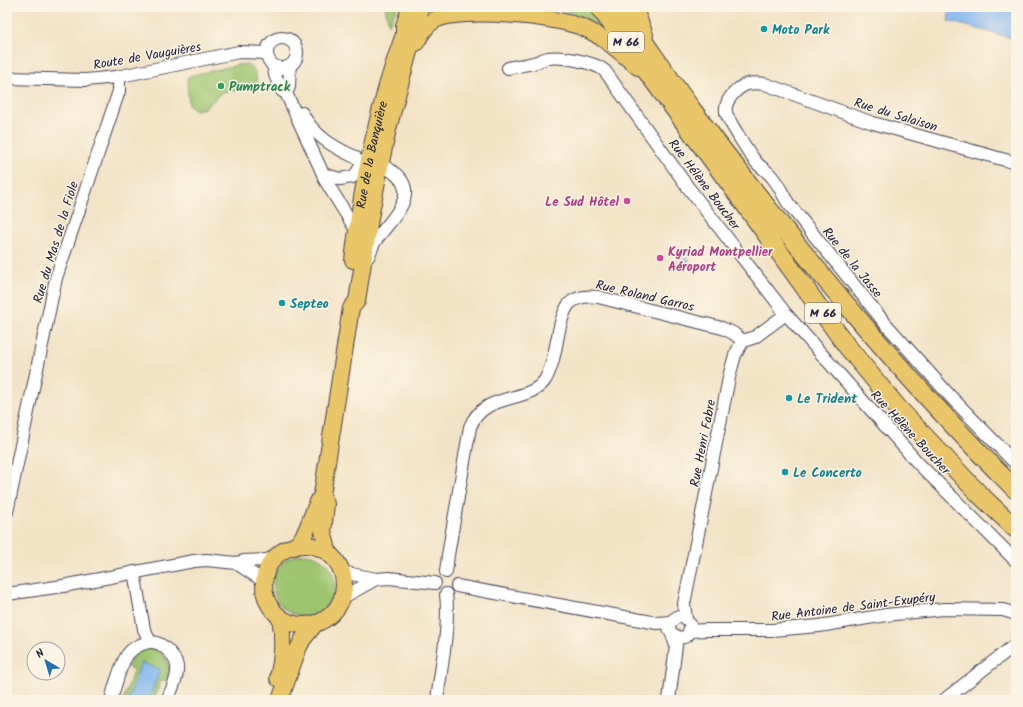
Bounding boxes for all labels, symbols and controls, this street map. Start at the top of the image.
place label: Moto Park [772,20,830,41]
marker: Moto Park [759,24,769,34]
road number: M 66 [608,32,644,52]
street label: Route de Vauguières [91,37,203,76]
place label: Pumptrack [229,77,291,98]
marker: Pumptrack [216,81,226,91]
street label: Rue du Salaison [851,93,940,138]
street label: Rue de la Banquière [351,99,394,210]
street label: Rue Hélène Boucher [662,135,746,236]
street label: Rue du Mas de la Fiole [28,179,85,306]
place label: Le Sud Hôtel [545,192,620,213]
marker: Le Sud Hôtel [622,196,632,206]
street label: Rue de la Jasse [817,223,887,303]
place label: Kyriad Montpellier Aéroport [668,242,774,278]
marker: Kyriad Montpellier Aéroport [655,253,665,263]
street label: Rue Roland Garros [593,275,696,318]
place label: Septeo [290,294,329,315]
marker: Septeo [277,298,287,308]
road number: M 66 [805,303,841,323]
street label: Rue Hélène Boucher [865,386,955,481]
place label: Le Trident [797,389,857,410]
marker: Le Trident [784,393,794,403]
street label: Rue Henri Fabre [685,398,722,489]
place label: Le Concerto [793,463,862,484]
marker: Le Concerto [780,467,790,477]
street label: Rue Antoine de Saint-Exupéry [770,587,937,628]
north arrow [26,641,66,681]
text: N [32,645,49,663]

